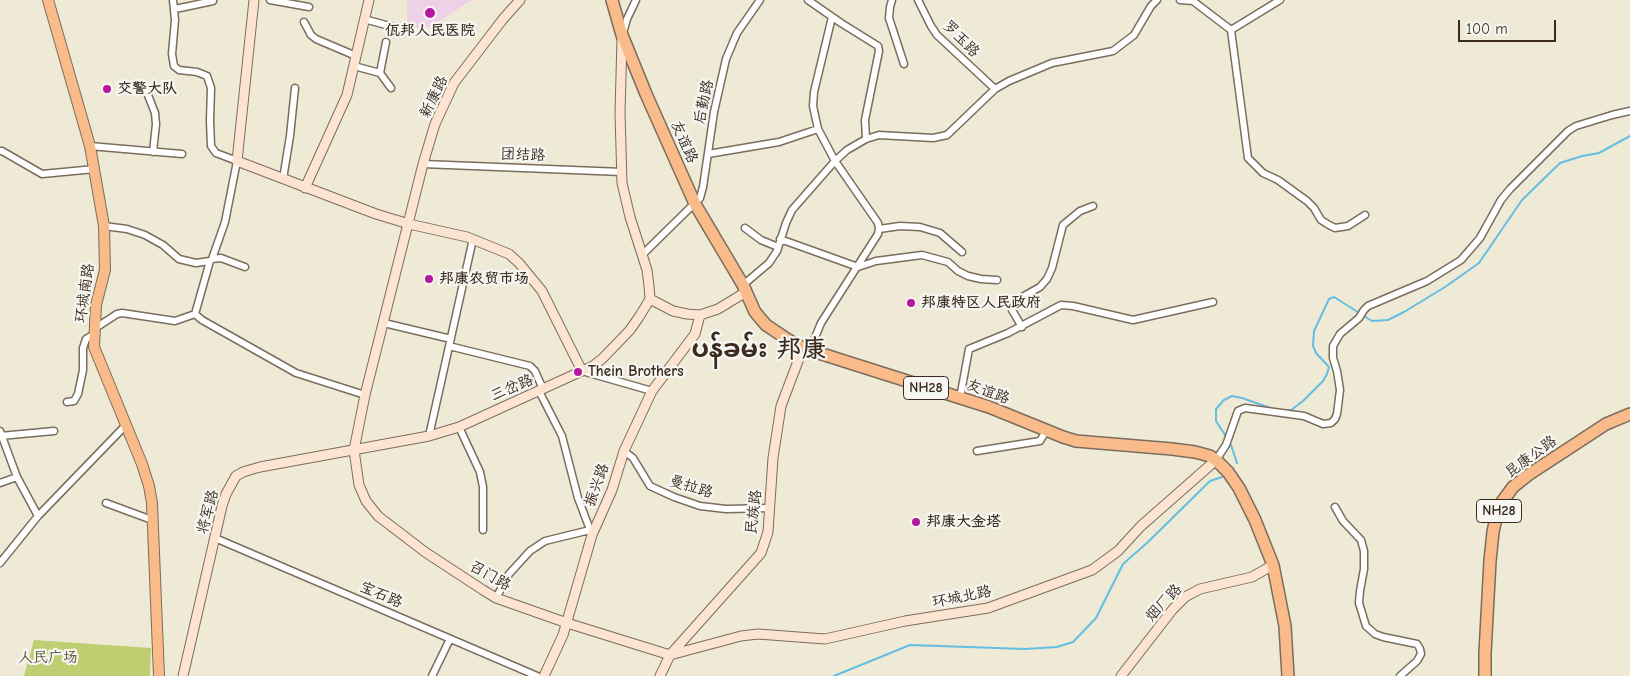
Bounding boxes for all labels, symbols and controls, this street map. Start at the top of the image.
marker: 佤邦人民医院 [423,6,437,20]
scale bar [1460,10,1558,42]
street label: 罗玉路 [939,17,983,61]
text: 100 m [1466,20,1508,38]
place label: 佤邦人民医院 [385,22,475,40]
street label: 新康路 [416,73,452,121]
street label: 后勤路 [691,78,717,126]
place label: 交警大队 [117,80,177,98]
marker: 交警大队 [101,83,113,95]
street label: 友谊路 [667,118,701,166]
street label: 团结路 [500,145,546,165]
street label: 环城南路 [72,262,98,324]
place label: 邦康农贸市场 [439,270,529,288]
marker: 邦康农贸市场 [423,273,435,285]
place label: 邦康特区人民政府 [921,294,1041,312]
marker: 邦康特区人民政府 [905,297,917,309]
district label: ပန်ခမ်း 邦康 [692,335,826,365]
place label: Thein Brothers [588,363,684,381]
marker: Thein Brothers [572,366,584,378]
street label: 三岔路 [488,371,536,405]
road number: NH28 [904,376,948,399]
street label: 友谊路 [964,376,1012,408]
street label: 昆康公路 [1501,432,1561,482]
street label: 振兴路 [581,461,613,509]
street label: 曼拉路 [667,472,715,502]
street label: 将军路 [193,488,223,536]
street label: 民族路 [742,489,766,535]
road number: NH28 [1476,500,1522,522]
place label: 邦康大金塔 [926,513,1001,531]
marker: 邦康大金塔 [910,516,922,528]
street label: 召门路 [466,557,514,595]
street label: 宝石路 [357,578,405,612]
street label: 烟厂路 [1142,580,1186,626]
street label: 环城北路 [931,582,993,612]
park label: 人民广场 [18,649,78,667]

